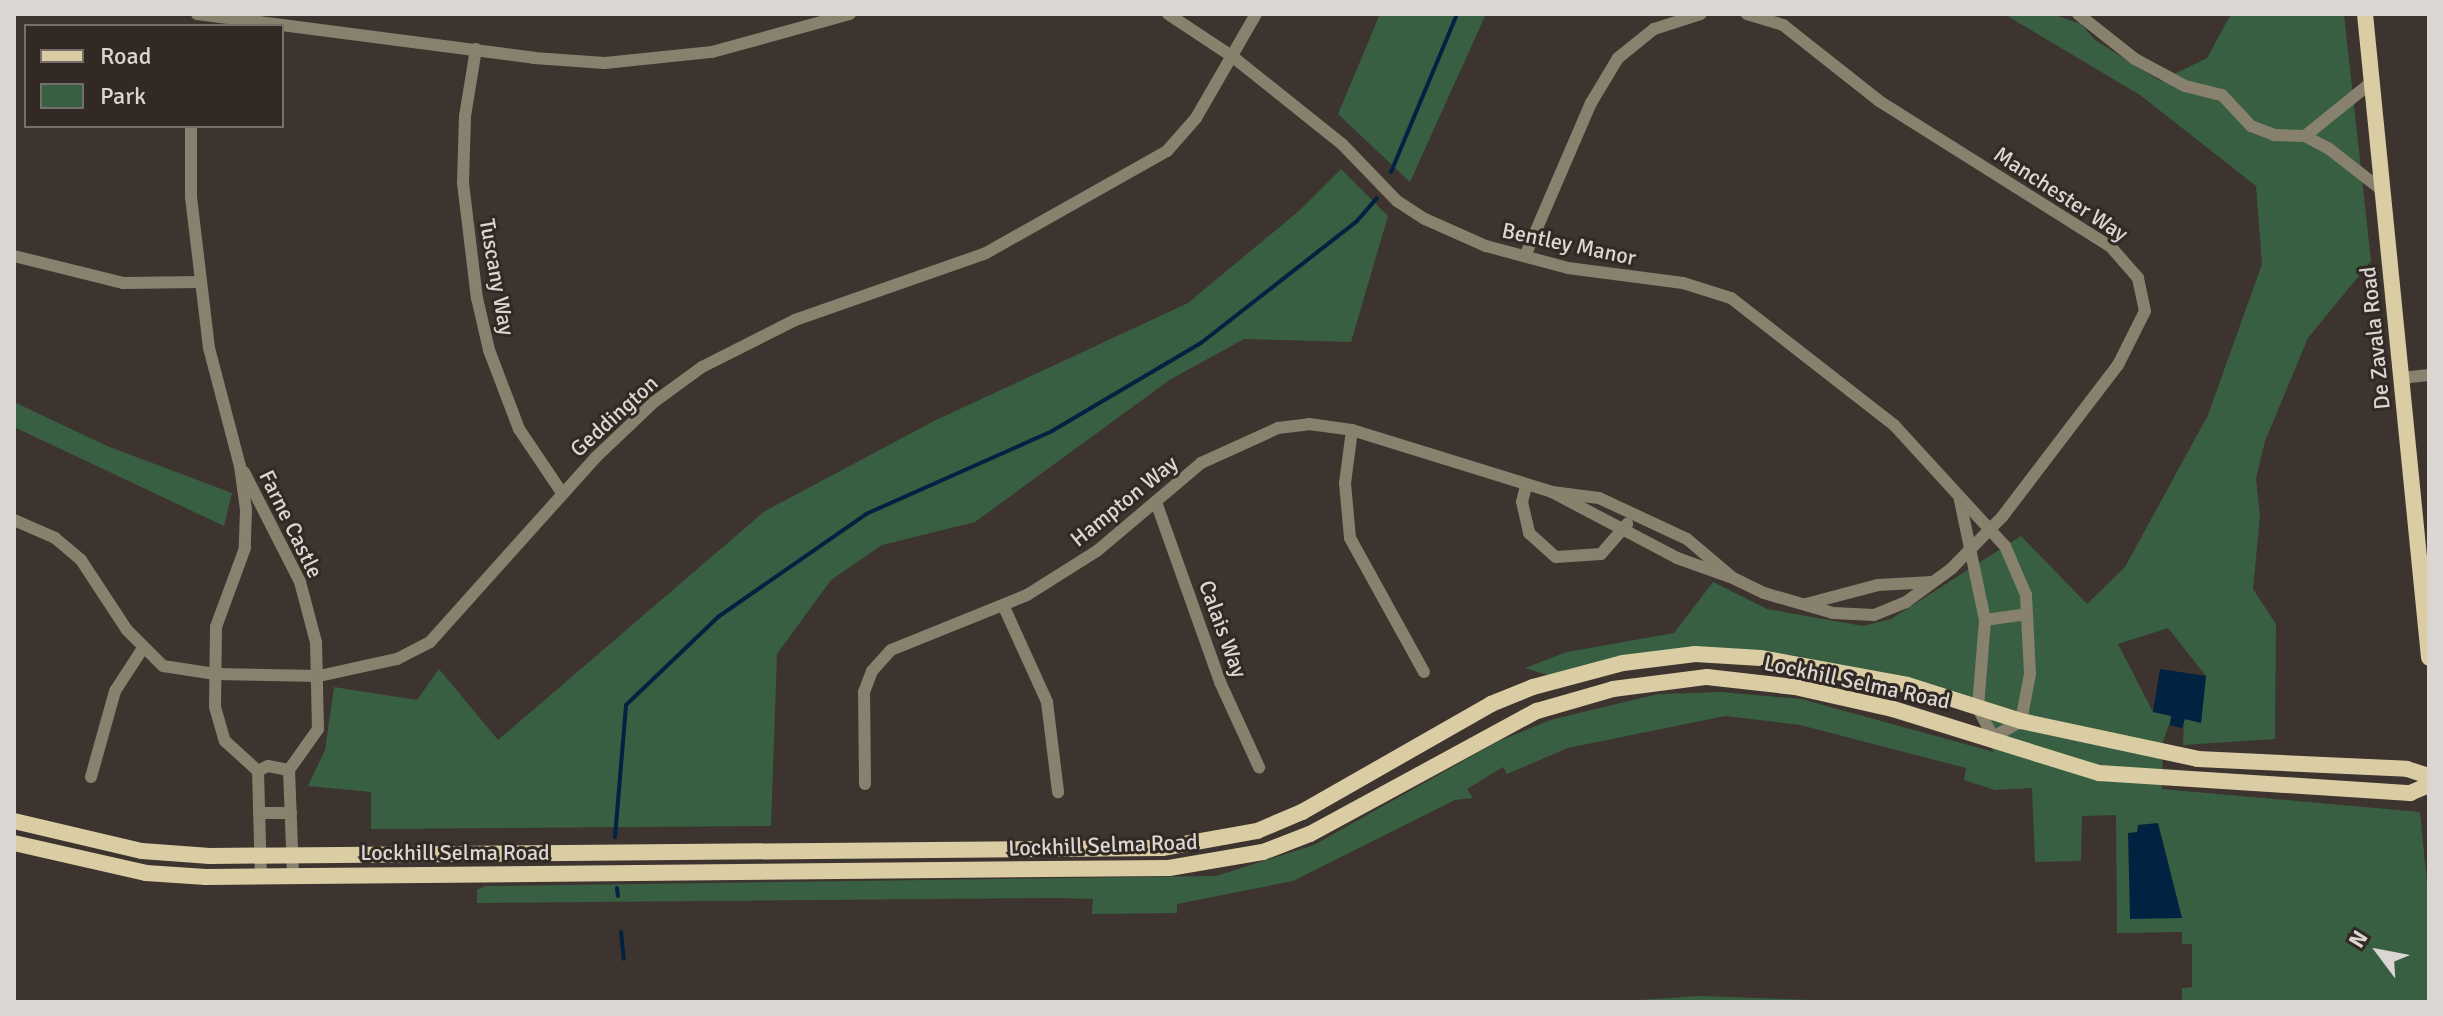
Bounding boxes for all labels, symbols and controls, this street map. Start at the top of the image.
legend [24,24,284,128]
text: Road [100,41,151,71]
text: Park [100,81,146,111]
street label: Manchester Way [1989,141,2133,247]
street label: Tuscany Way [474,217,520,337]
street label: Bentley Manor [1499,217,1639,271]
street label: De Zavala Road [2354,265,2396,411]
street label: Geddington [565,370,663,462]
street label: Hampton Way [1065,450,1183,552]
street label: Farne Castle [254,466,328,582]
street label: Calais Way [1193,577,1253,681]
street label: Lockhill Selma Road [1762,649,1952,715]
street label: Lockhill Selma Road [1008,829,1198,861]
street label: Lockhill Selma Road [360,840,550,866]
north arrow [2339,912,2419,992]
text: N [2343,925,2374,953]

